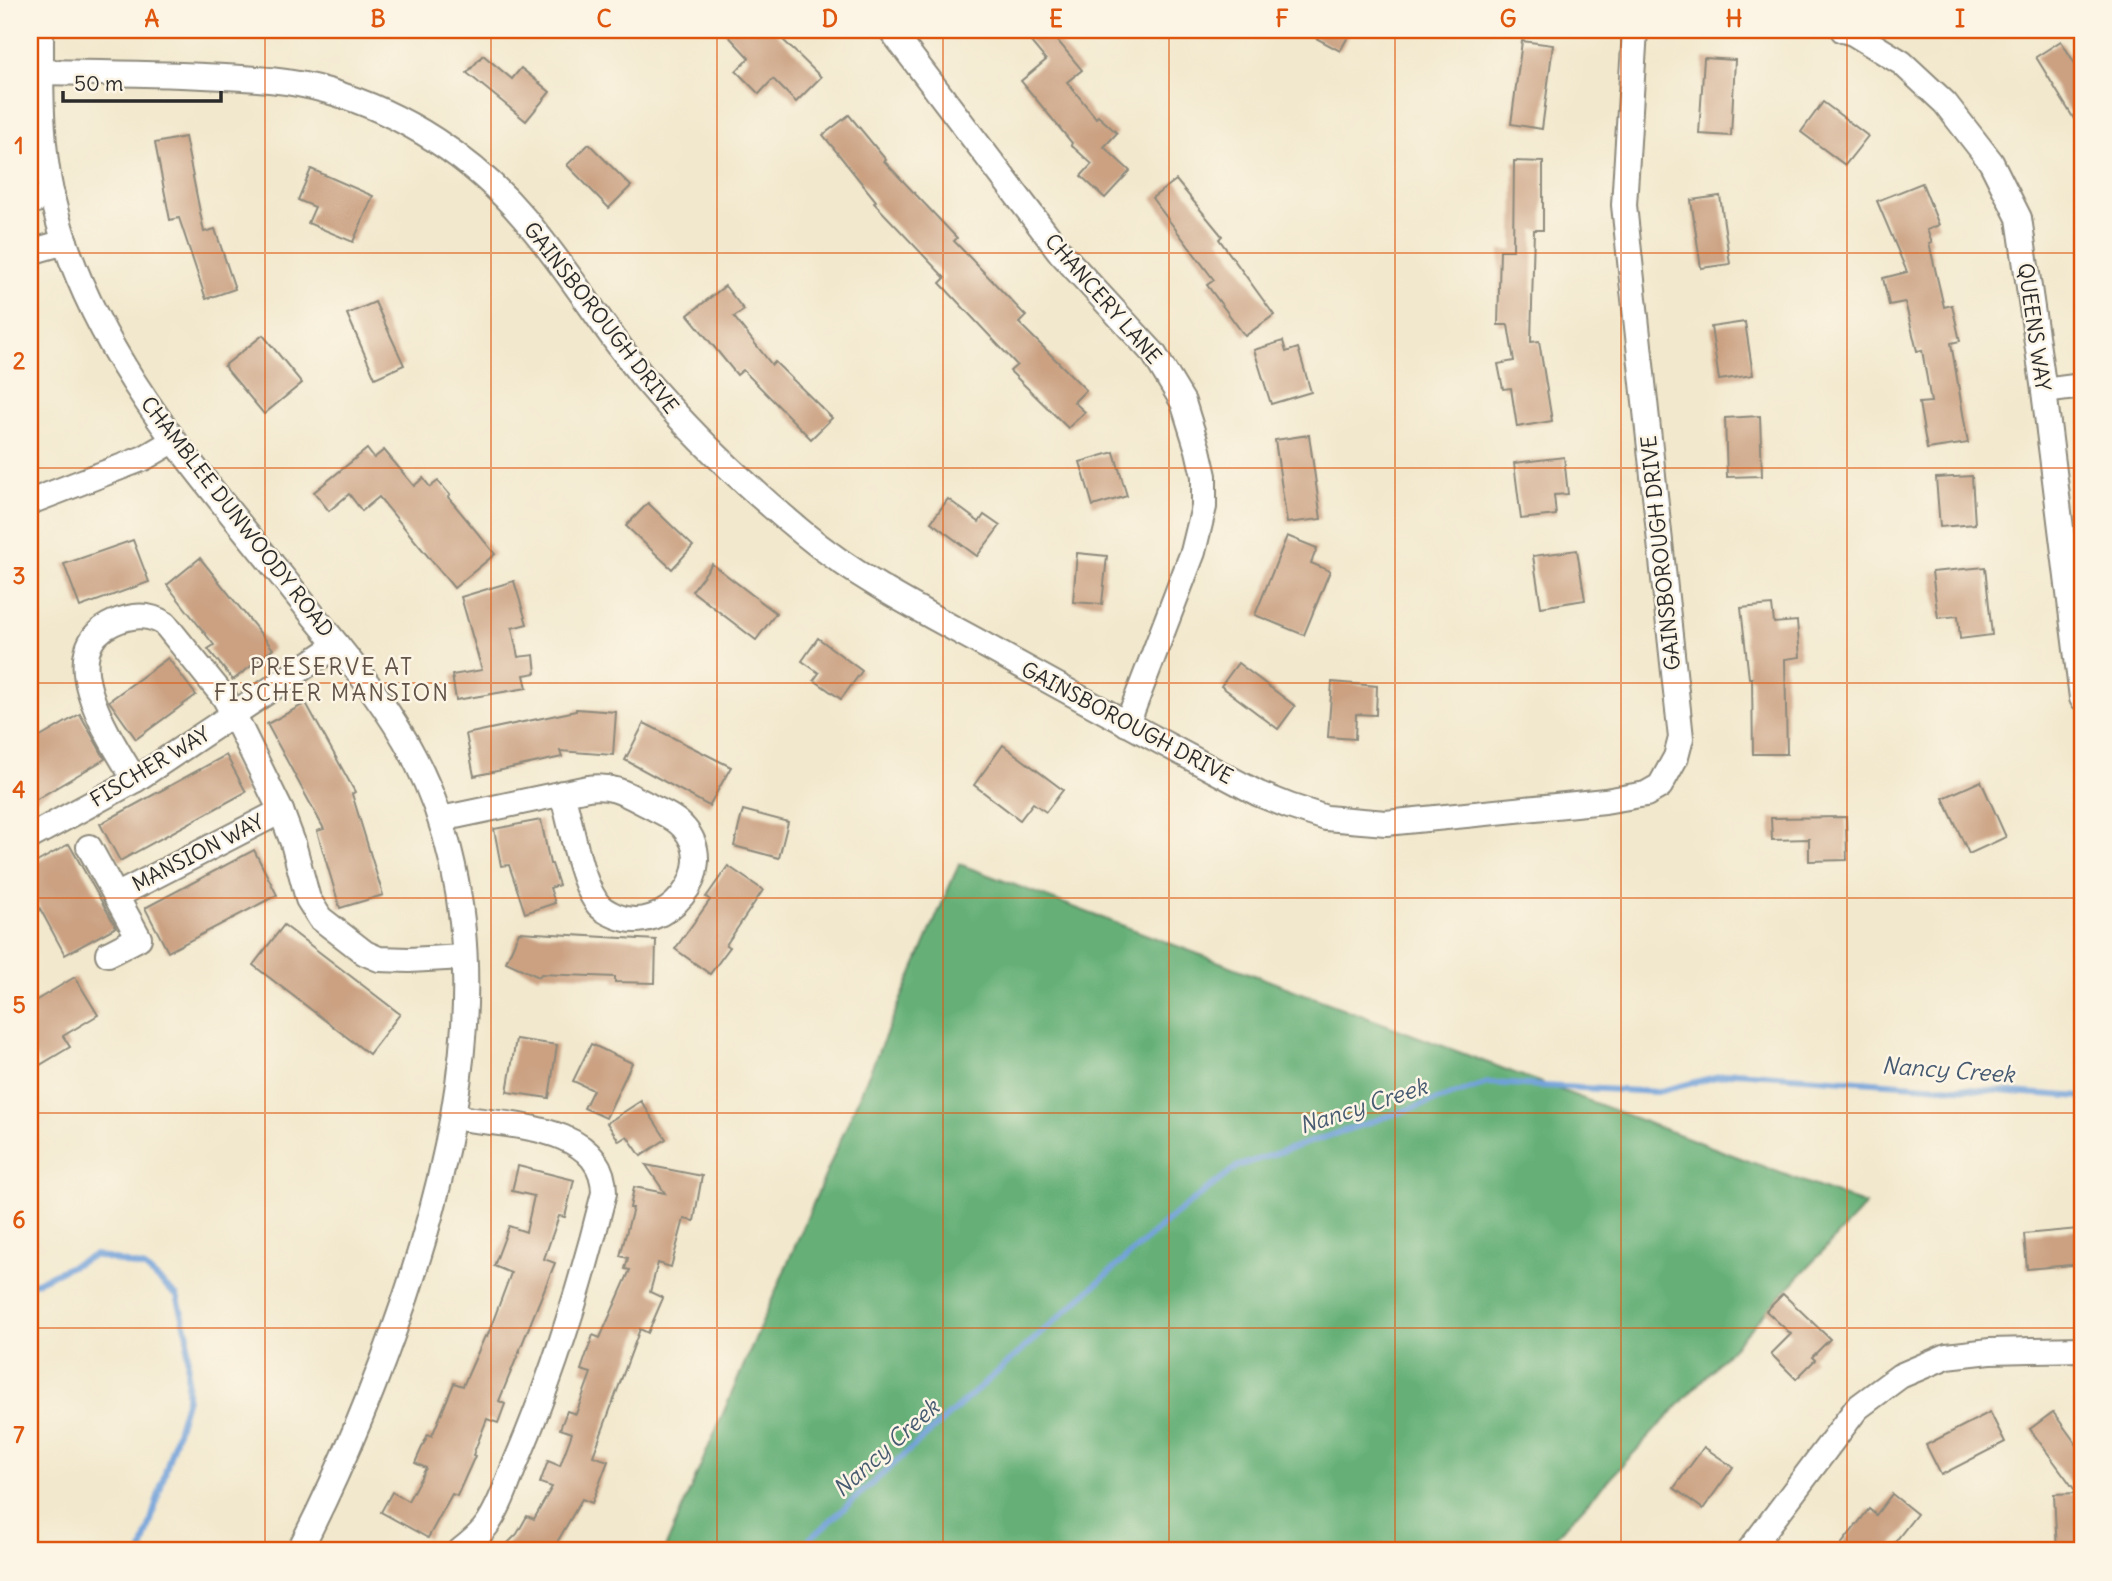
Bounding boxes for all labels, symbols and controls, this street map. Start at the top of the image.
text: A [145,4,160,33]
text: B [370,4,386,33]
text: C [596,4,612,33]
text: D [822,4,838,33]
text: E [1049,4,1063,33]
text: F [1275,4,1289,33]
text: G [1500,4,1516,33]
text: H [1726,4,1742,33]
text: I [1955,4,1965,33]
scale bar [63,60,220,104]
text: 50 m [74,70,123,97]
text: 1 [14,131,24,160]
street label: GAINSBOROUGH DRIVE [518,216,685,419]
street label: CHANCERY LANE [1039,228,1167,370]
street label: QUEENS WAY [2012,261,2057,393]
text: 2 [13,346,26,375]
street label: CHAMBLEE DUNWOODY ROAD [135,391,340,643]
street label: GAINSBOROUGH DRIVE [1635,434,1686,672]
text: 3 [12,561,26,590]
district label: PRESERVE AT FISCHER MANSION [214,652,450,707]
street label: GAINSBOROUGH DRIVE [1017,655,1238,790]
street label: FISCHER WAY [85,720,215,813]
text: 4 [12,775,26,804]
street label: MANSION WAY [127,808,268,897]
text: 5 [12,990,26,1019]
water label: Nancy Creek [1881,1050,2016,1089]
water label: Nancy Creek [1295,1071,1432,1140]
text: 6 [12,1205,26,1234]
water label: Nancy Creek [827,1392,946,1503]
text: 7 [13,1420,25,1449]

